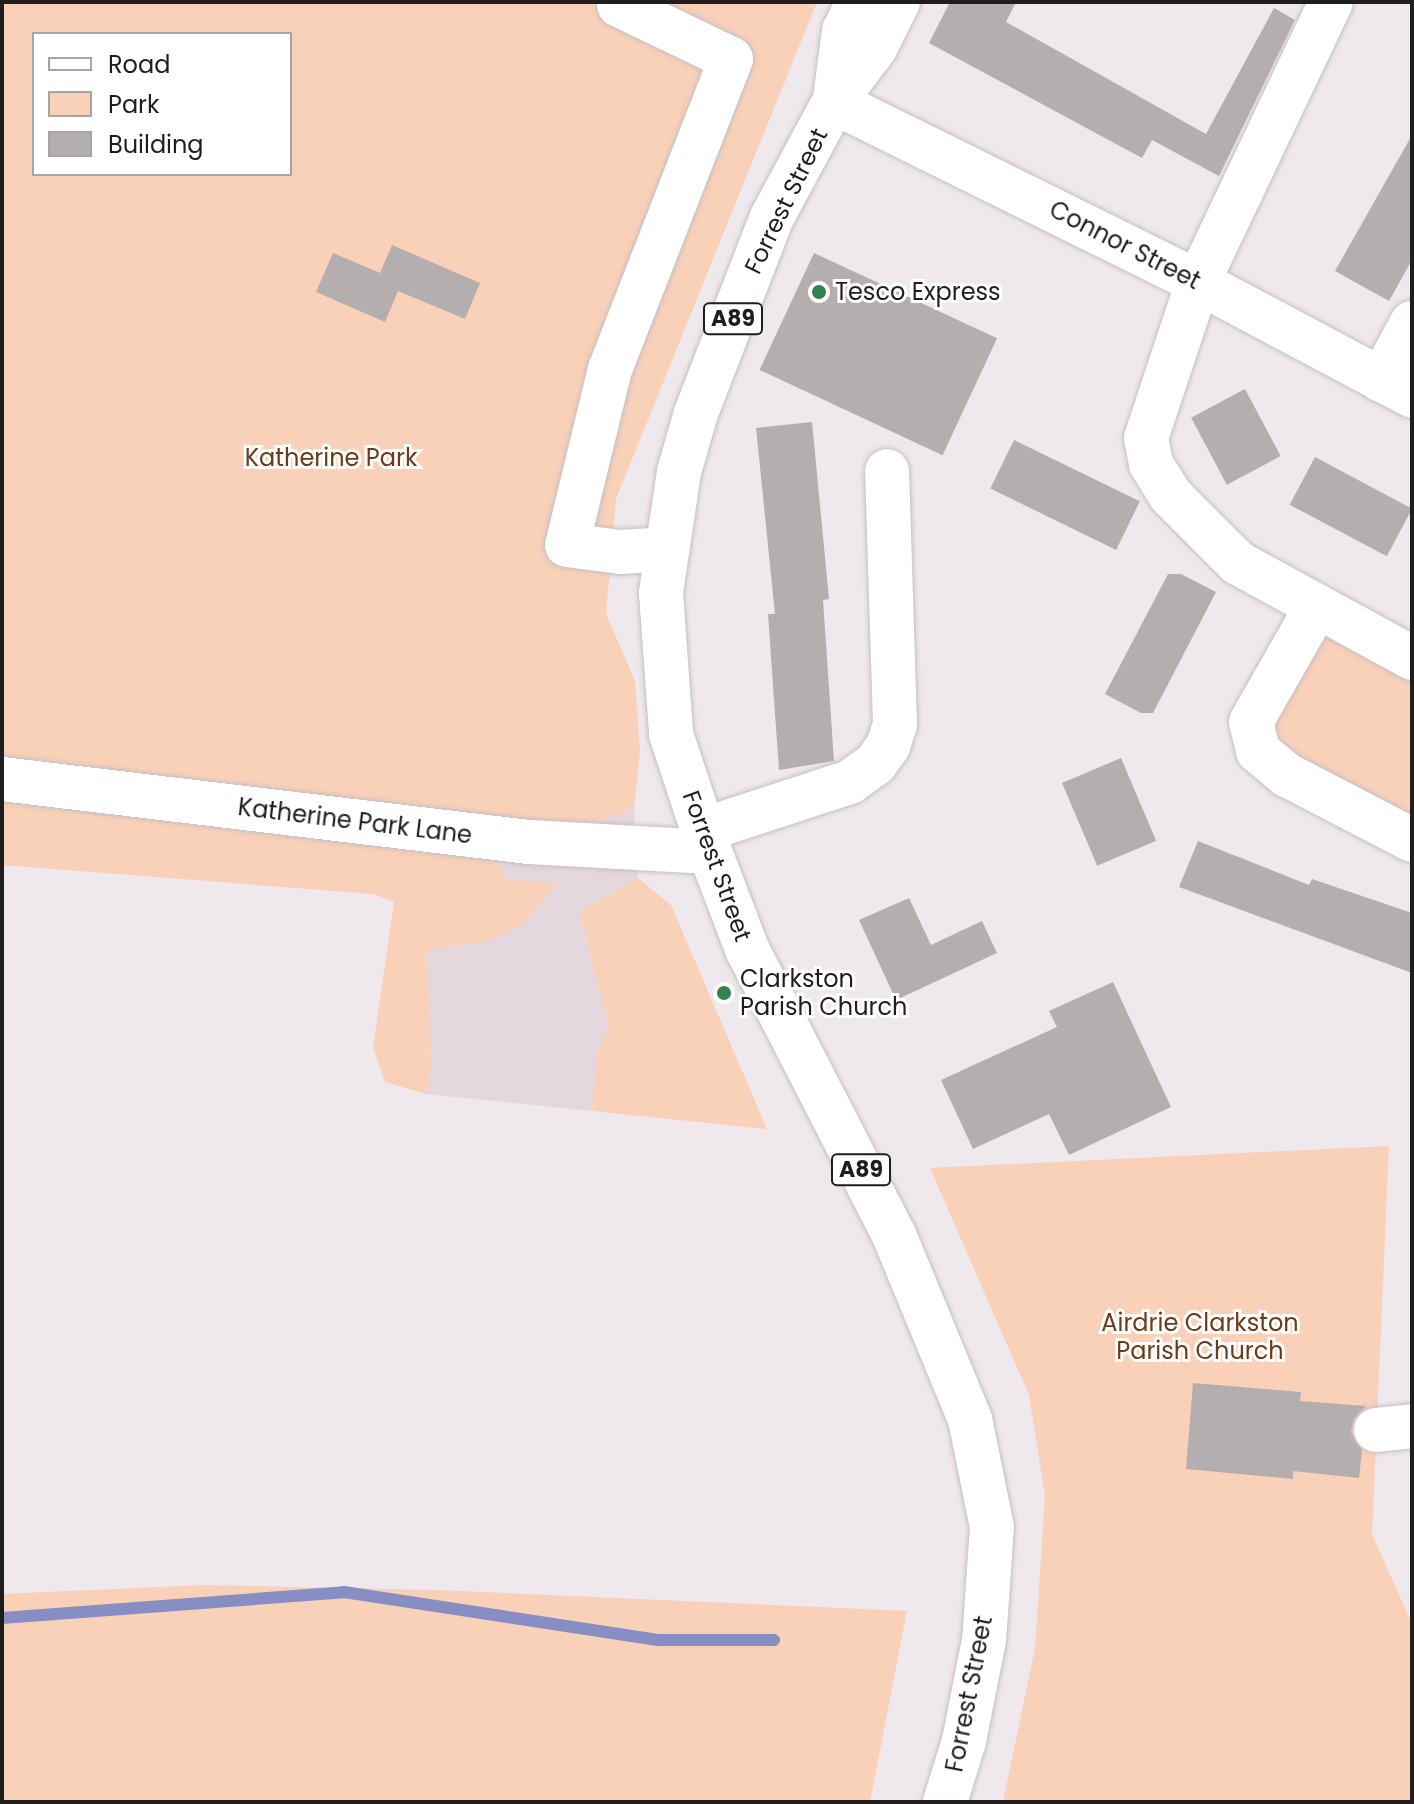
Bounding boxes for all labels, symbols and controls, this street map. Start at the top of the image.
legend [32,32,292,176]
text: Road [108,48,170,81]
text: Park [108,88,159,121]
street label: Forrest Street [738,124,834,278]
text: Building [108,128,204,161]
street label: Connor Street [1045,195,1205,295]
place label: Tesco Express [835,278,1001,306]
marker: Tesco Express [810,283,828,301]
road number: A89 [703,301,763,337]
park label: Katherine Park [245,444,417,472]
street label: Forrest Street [676,787,758,945]
street label: Katherine Park Lane [236,792,474,850]
place label: Clarkston Parish Church [740,965,907,1021]
marker: Clarkston Parish Church [715,984,733,1002]
road number: A89 [831,1152,891,1188]
park label: Airdrie Clarkston Parish Church [1101,1309,1299,1365]
street label: Forrest Street [940,1614,998,1774]

